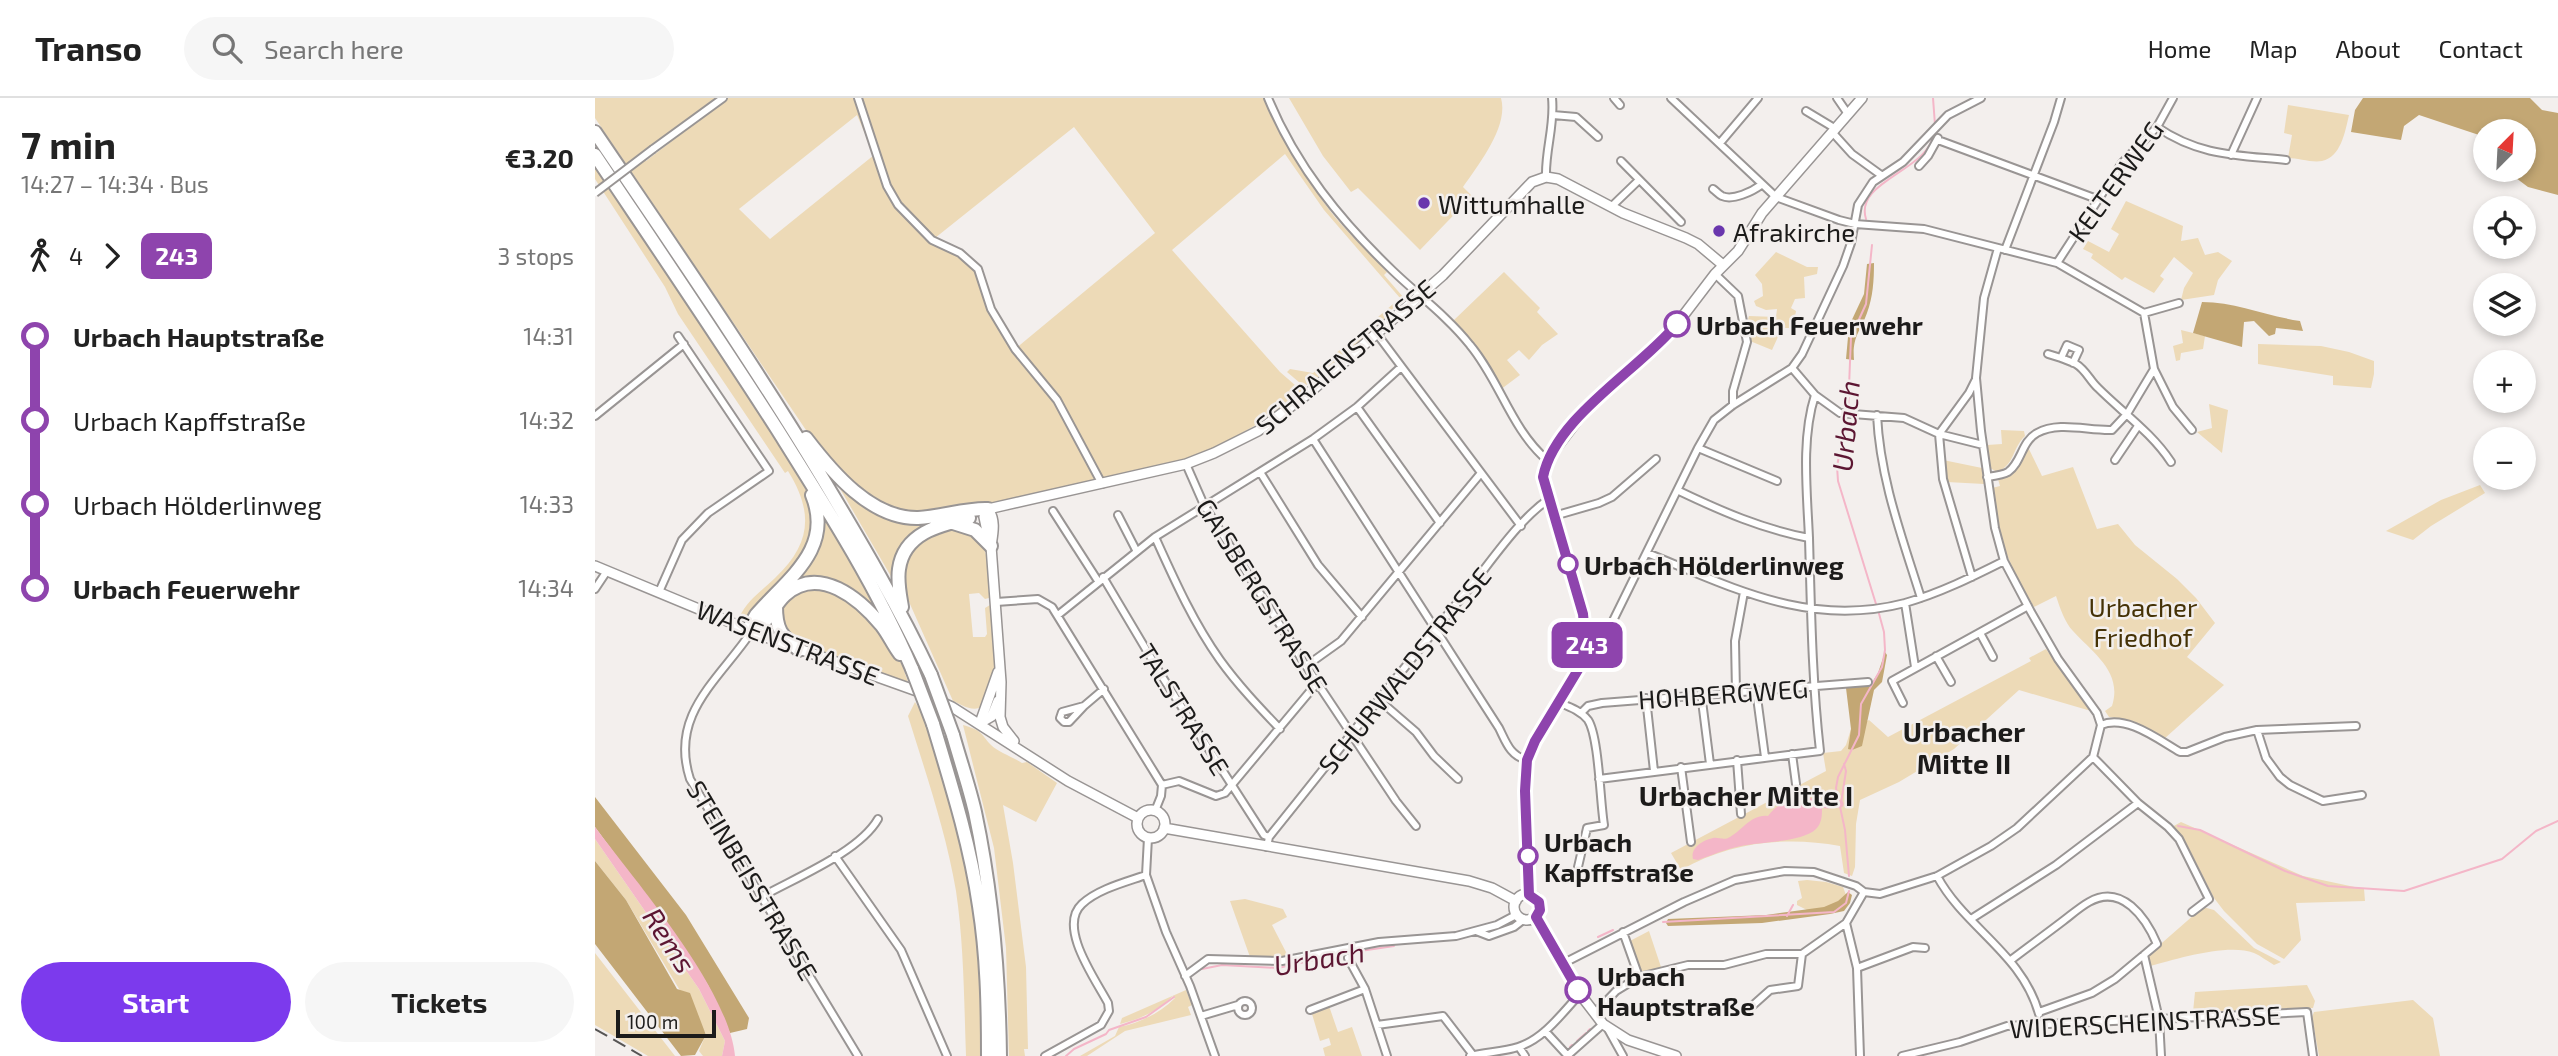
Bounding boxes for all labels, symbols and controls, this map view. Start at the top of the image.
search box [184,17,674,80]
text: Transo [35,28,142,68]
icon: search [208,29,246,67]
text: Search here [264,33,404,64]
text: Home [2148,34,2211,63]
text: Map [2249,34,2297,63]
text: About [2335,34,2401,63]
text: Contact [2439,34,2523,63]
street label: KELTERWEG [2061,115,2169,247]
north arrow [2473,119,2536,182]
map controls [2473,119,2536,490]
text: 7 min [21,121,116,167]
text: €3.20 [505,142,574,173]
text: 14:27 – 14:34 · Bus [21,170,209,198]
place label: Wittumhalle [1438,188,1585,219]
marker: Wittumhalle [1416,195,1432,211]
button: locate [2473,196,2536,259]
place label: Afrakirche [1733,216,1855,247]
marker: Afrakirche [1711,223,1727,239]
icon: walk [21,237,59,275]
icon: forward [93,237,131,275]
text: 243 [155,241,198,270]
text: 4 [69,242,83,270]
text: 3 stops [498,242,574,270]
street label: SCHRAIENSTRASSE [1249,272,1441,440]
button: layers [2473,273,2536,336]
place label: Urbach Feuerwehr [1696,309,1923,340]
marker: Urbach Feuerwehr [1664,311,1690,337]
text: Urbach Hauptstraße [73,321,325,352]
text: 14:31 [523,322,574,350]
button: + [2473,350,2536,413]
water label: Urbach [1824,379,1866,473]
text: Urbach Kapffstraße [73,405,306,436]
text: 14:32 [520,406,574,434]
button: − [2473,427,2536,490]
text: Urbach Hölderlinweg [73,489,322,520]
text: 14:33 [520,490,574,518]
street label: GAISBERGSTRASSE [1191,492,1335,698]
place label: Urbach Hölderlinweg [1584,549,1844,580]
marker: Urbach Hölderlinweg [1558,554,1578,574]
street label: SCHURWALDSTRASSE [1311,560,1497,780]
text: Urbach Feuerwehr [73,573,300,604]
text: 14:34 [518,574,574,602]
park label: Urbacher Friedhof [2088,591,2198,652]
street label: WASENSTRASSE [692,593,884,691]
line badge: 243 [1547,622,1627,668]
text: 243 [1566,630,1608,659]
street label: TALSTRASSE [1131,638,1237,780]
street label: HOHBERGWEG [1637,672,1809,714]
district label: Urbacher Mitte II [1903,714,2025,780]
street label: STEINBEISSTRASSE [681,775,825,985]
district label: Urbacher Mitte I [1639,778,1853,812]
place label: Urbach Kapffstraße [1544,826,1694,887]
marker: Urbach Kapffstraße [1518,846,1538,866]
water label: Rems [636,901,704,979]
water label: Urbach [1271,934,1367,982]
place label: Urbach Hauptstraße [1597,960,1755,1021]
button: Start [21,962,291,1042]
button: Tickets [305,962,574,1042]
marker: Urbach Hauptstraße [1565,977,1591,1003]
street label: WIDERSCHEINSTRASSE [2009,998,2281,1044]
scale bar [616,1007,716,1039]
text: 100 m [627,1010,678,1033]

